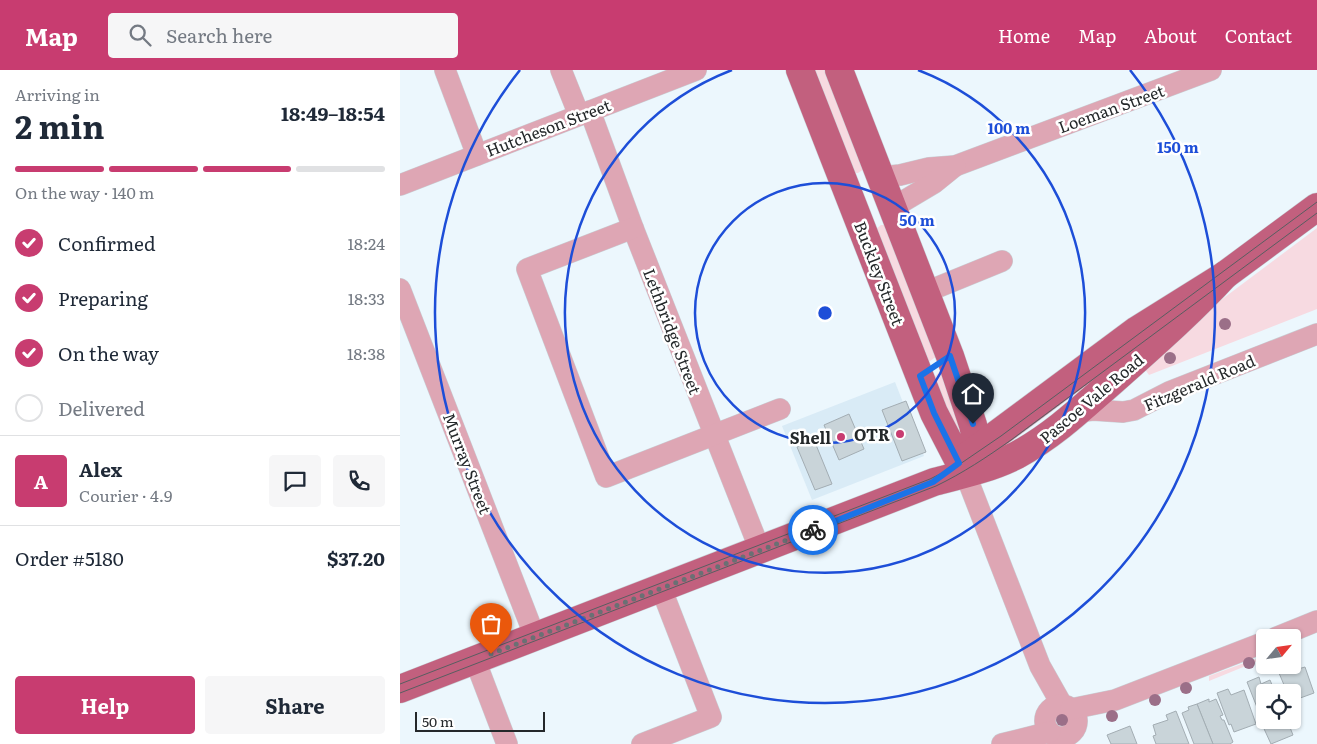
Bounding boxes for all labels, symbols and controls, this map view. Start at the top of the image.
search box [108,13,458,58]
text: Map [25,18,78,53]
icon: search [126,21,154,49]
text: Search here [166,21,272,49]
text: Home [998,22,1050,49]
text: Map [1078,22,1116,49]
text: About [1144,22,1197,49]
text: Contact [1225,22,1292,49]
street label: Loeman Street [1055,78,1168,138]
text: Arriving in [15,82,100,106]
street label: Hutcheson Street [482,92,614,162]
text: 18:49–18:54 [281,99,385,127]
text: 2 min [15,101,104,149]
text: 100 m [988,116,1030,139]
text: 150 m [1157,135,1199,158]
text: On the way · 140 m [15,180,154,204]
text: 50 m [899,208,935,231]
street label: Buckley Street [849,217,911,329]
icon: check [15,229,43,257]
text: Confirmed [58,229,156,257]
text: 18:24 [348,231,385,255]
street label: Lethbridge Street [638,265,708,398]
icon: check [15,284,43,312]
text: Preparing [58,284,148,312]
text: 18:33 [348,286,385,310]
centre of rings [816,304,834,322]
icon: check [15,339,43,367]
text: On the way [58,339,159,367]
text: 18:38 [347,341,385,365]
street label: Pascoe Vale Road [1034,347,1148,449]
street label: Fitzgerald Road [1140,348,1259,416]
pin [952,373,994,424]
icon: home [959,380,987,408]
text: Delivered [58,394,145,422]
street label: Murray Street [438,409,498,517]
place label: OTR [854,422,890,446]
place label: Shell [790,425,831,449]
marker: OTR [894,428,906,440]
marker: Shell [835,431,847,443]
text: Alex [79,455,122,483]
button: chat [269,455,321,507]
button: phone [333,455,385,507]
text: A [34,467,48,495]
text: Courier · 4.9 [79,483,172,507]
courier [788,505,838,555]
icon: bike [799,516,827,544]
text: Order #5180 [15,544,124,572]
text: $37.20 [327,544,385,572]
pin [470,603,512,654]
icon: bag [477,610,505,638]
north arrow [1256,629,1301,674]
map controls [1256,629,1301,729]
button: Help [15,676,195,734]
button: Share [205,676,385,734]
button: locate [1256,684,1301,729]
scale bar [415,709,545,732]
text: 50 m [422,711,454,731]

